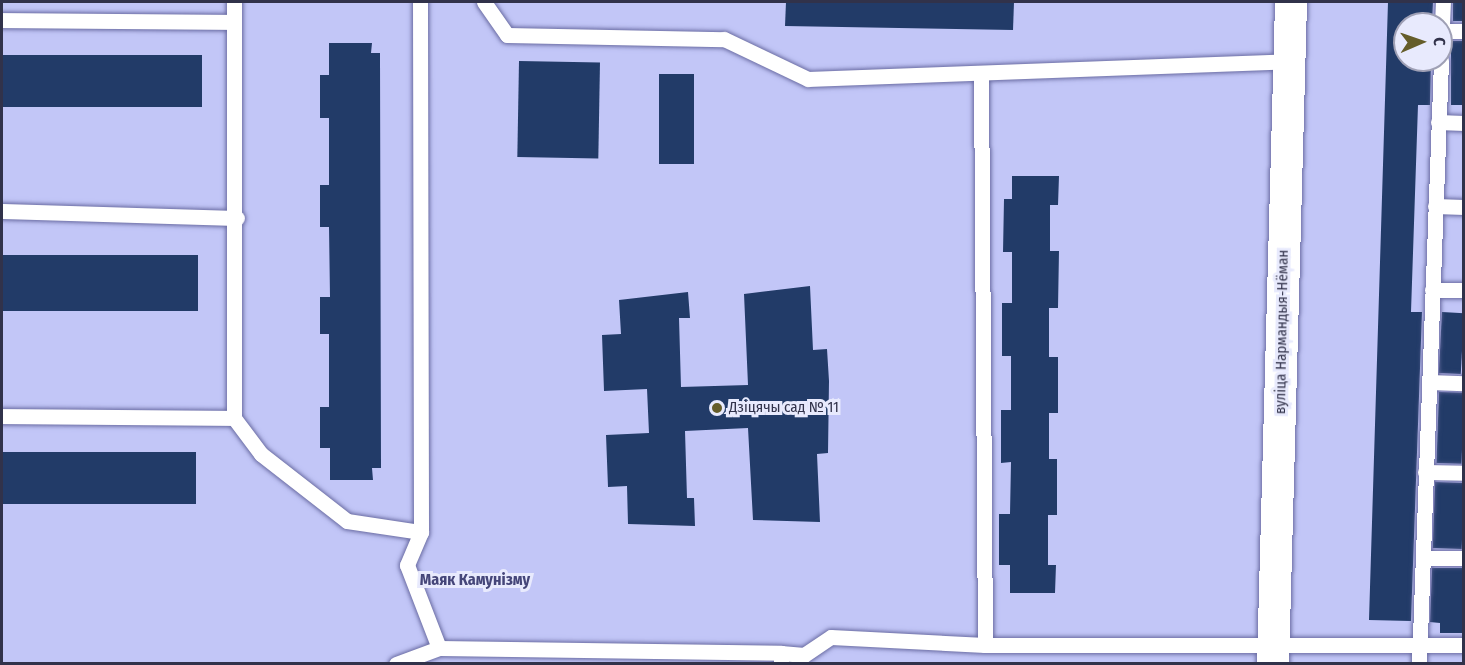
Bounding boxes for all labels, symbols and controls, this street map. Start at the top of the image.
north arrow [1393,12,1453,72]
text: С [1430,37,1449,46]
street label: вуліца Нармандыя-Нёман [1272,250,1292,414]
place label: Дзіцячы сад № 11 [729,399,839,417]
marker: Дзіцячы сад № 11 [710,401,724,415]
district label: Маяк Камунізму [420,570,530,590]

